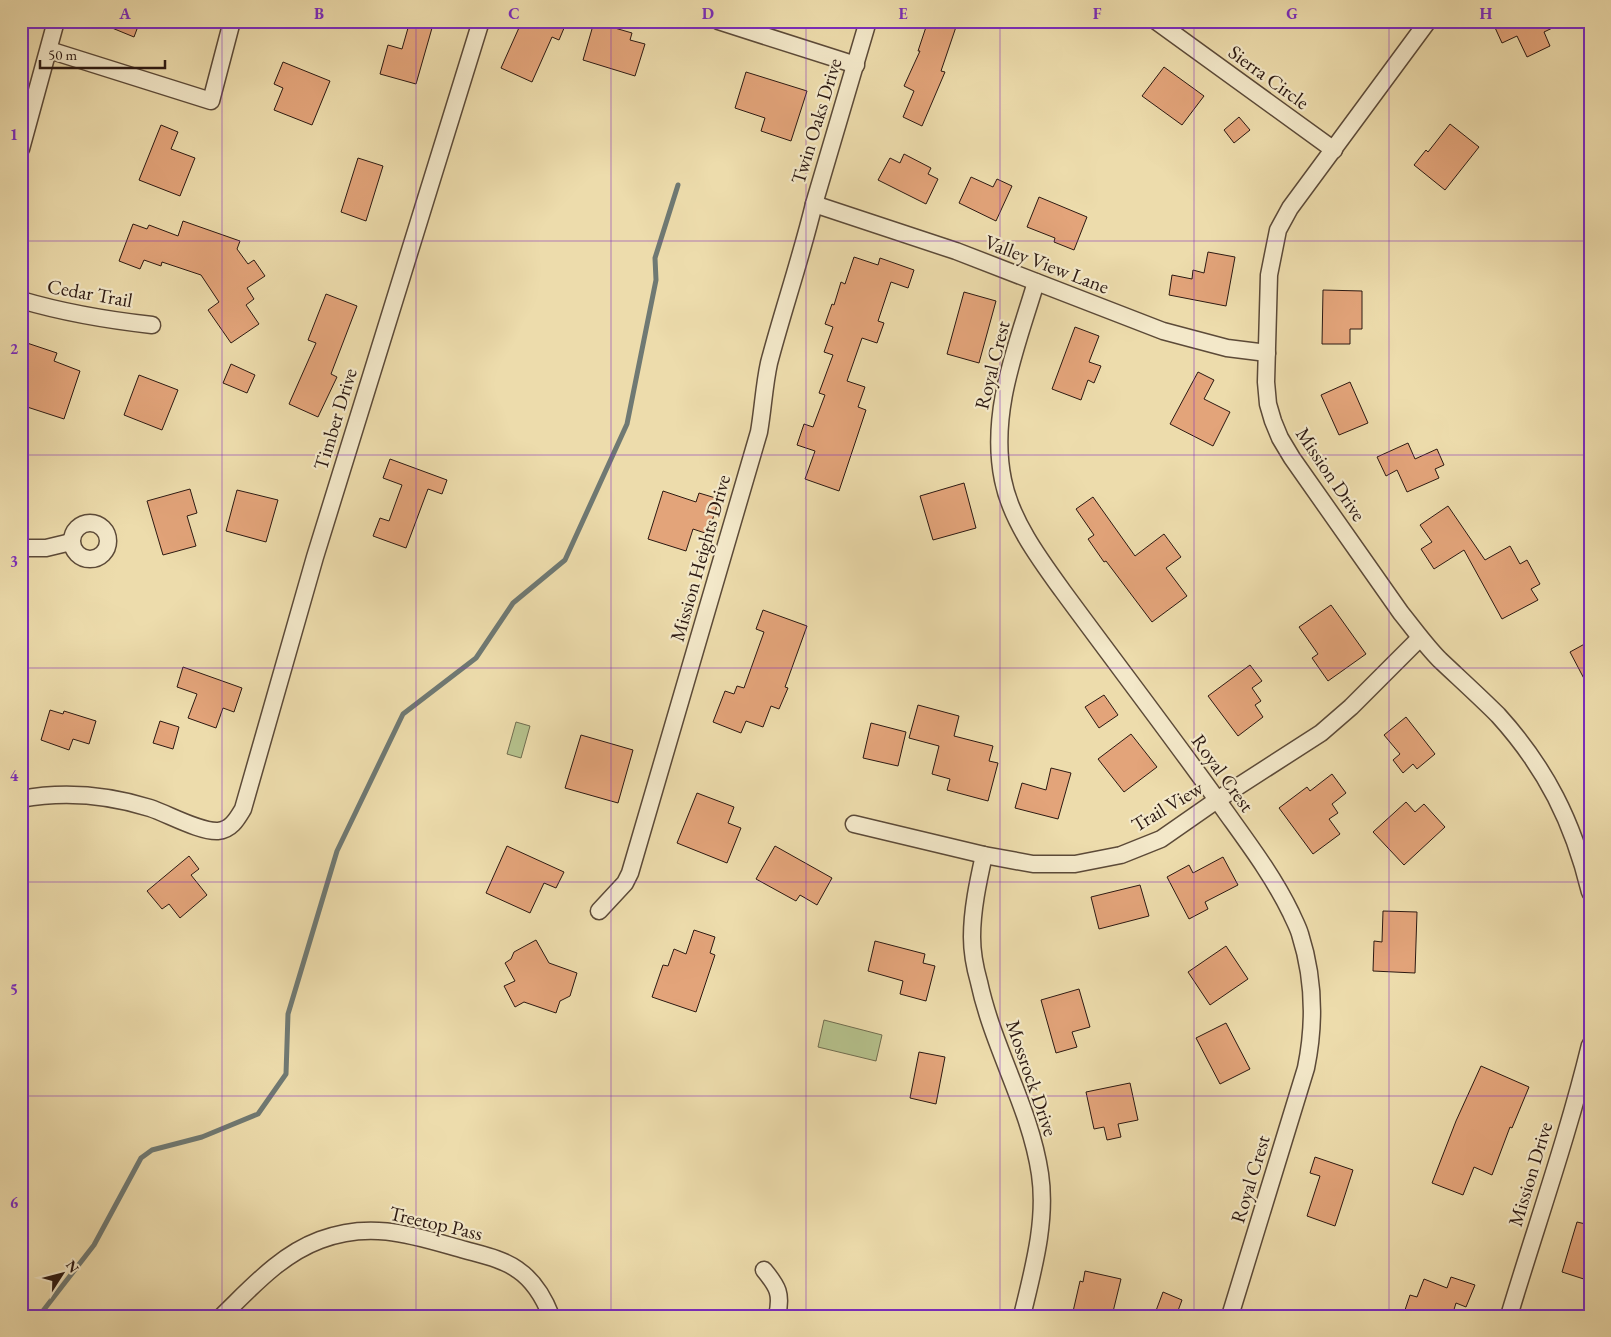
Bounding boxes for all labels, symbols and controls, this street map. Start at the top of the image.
text: A [118,3,131,24]
text: B [314,3,324,24]
text: C [508,3,520,24]
text: D [702,3,714,24]
text: E [898,3,908,24]
text: F [1093,3,1102,24]
text: G [1286,3,1298,24]
text: H [1480,3,1493,24]
scale bar [40,38,165,70]
street label: Sierra Circle [1223,39,1315,115]
text: 50 m [48,45,77,64]
street label: Twin Oaks Drive [785,55,848,187]
text: 1 [10,124,18,145]
street label: Valley View Lane [981,228,1113,300]
street label: Cedar Trail [45,273,135,313]
street label: Royal Crest [968,317,1016,412]
text: 2 [10,338,19,359]
street label: Timber Drive [307,365,363,473]
street label: Mission Drive [1290,422,1372,526]
street label: Mission Heights Drive [664,471,736,645]
text: 3 [10,551,18,572]
street label: Royal Crest [1186,729,1260,818]
text: 4 [10,765,19,786]
street label: Trail View [1126,774,1208,838]
text: 5 [10,979,18,1000]
street label: Mossrock Drive [1000,1016,1064,1140]
street label: Mission Drive [1502,1118,1558,1229]
street label: Royal Crest [1224,1131,1276,1226]
text: 6 [10,1192,19,1213]
street label: Treetop Pass [387,1200,485,1246]
north arrow [38,1250,88,1300]
text: N [62,1256,84,1277]

